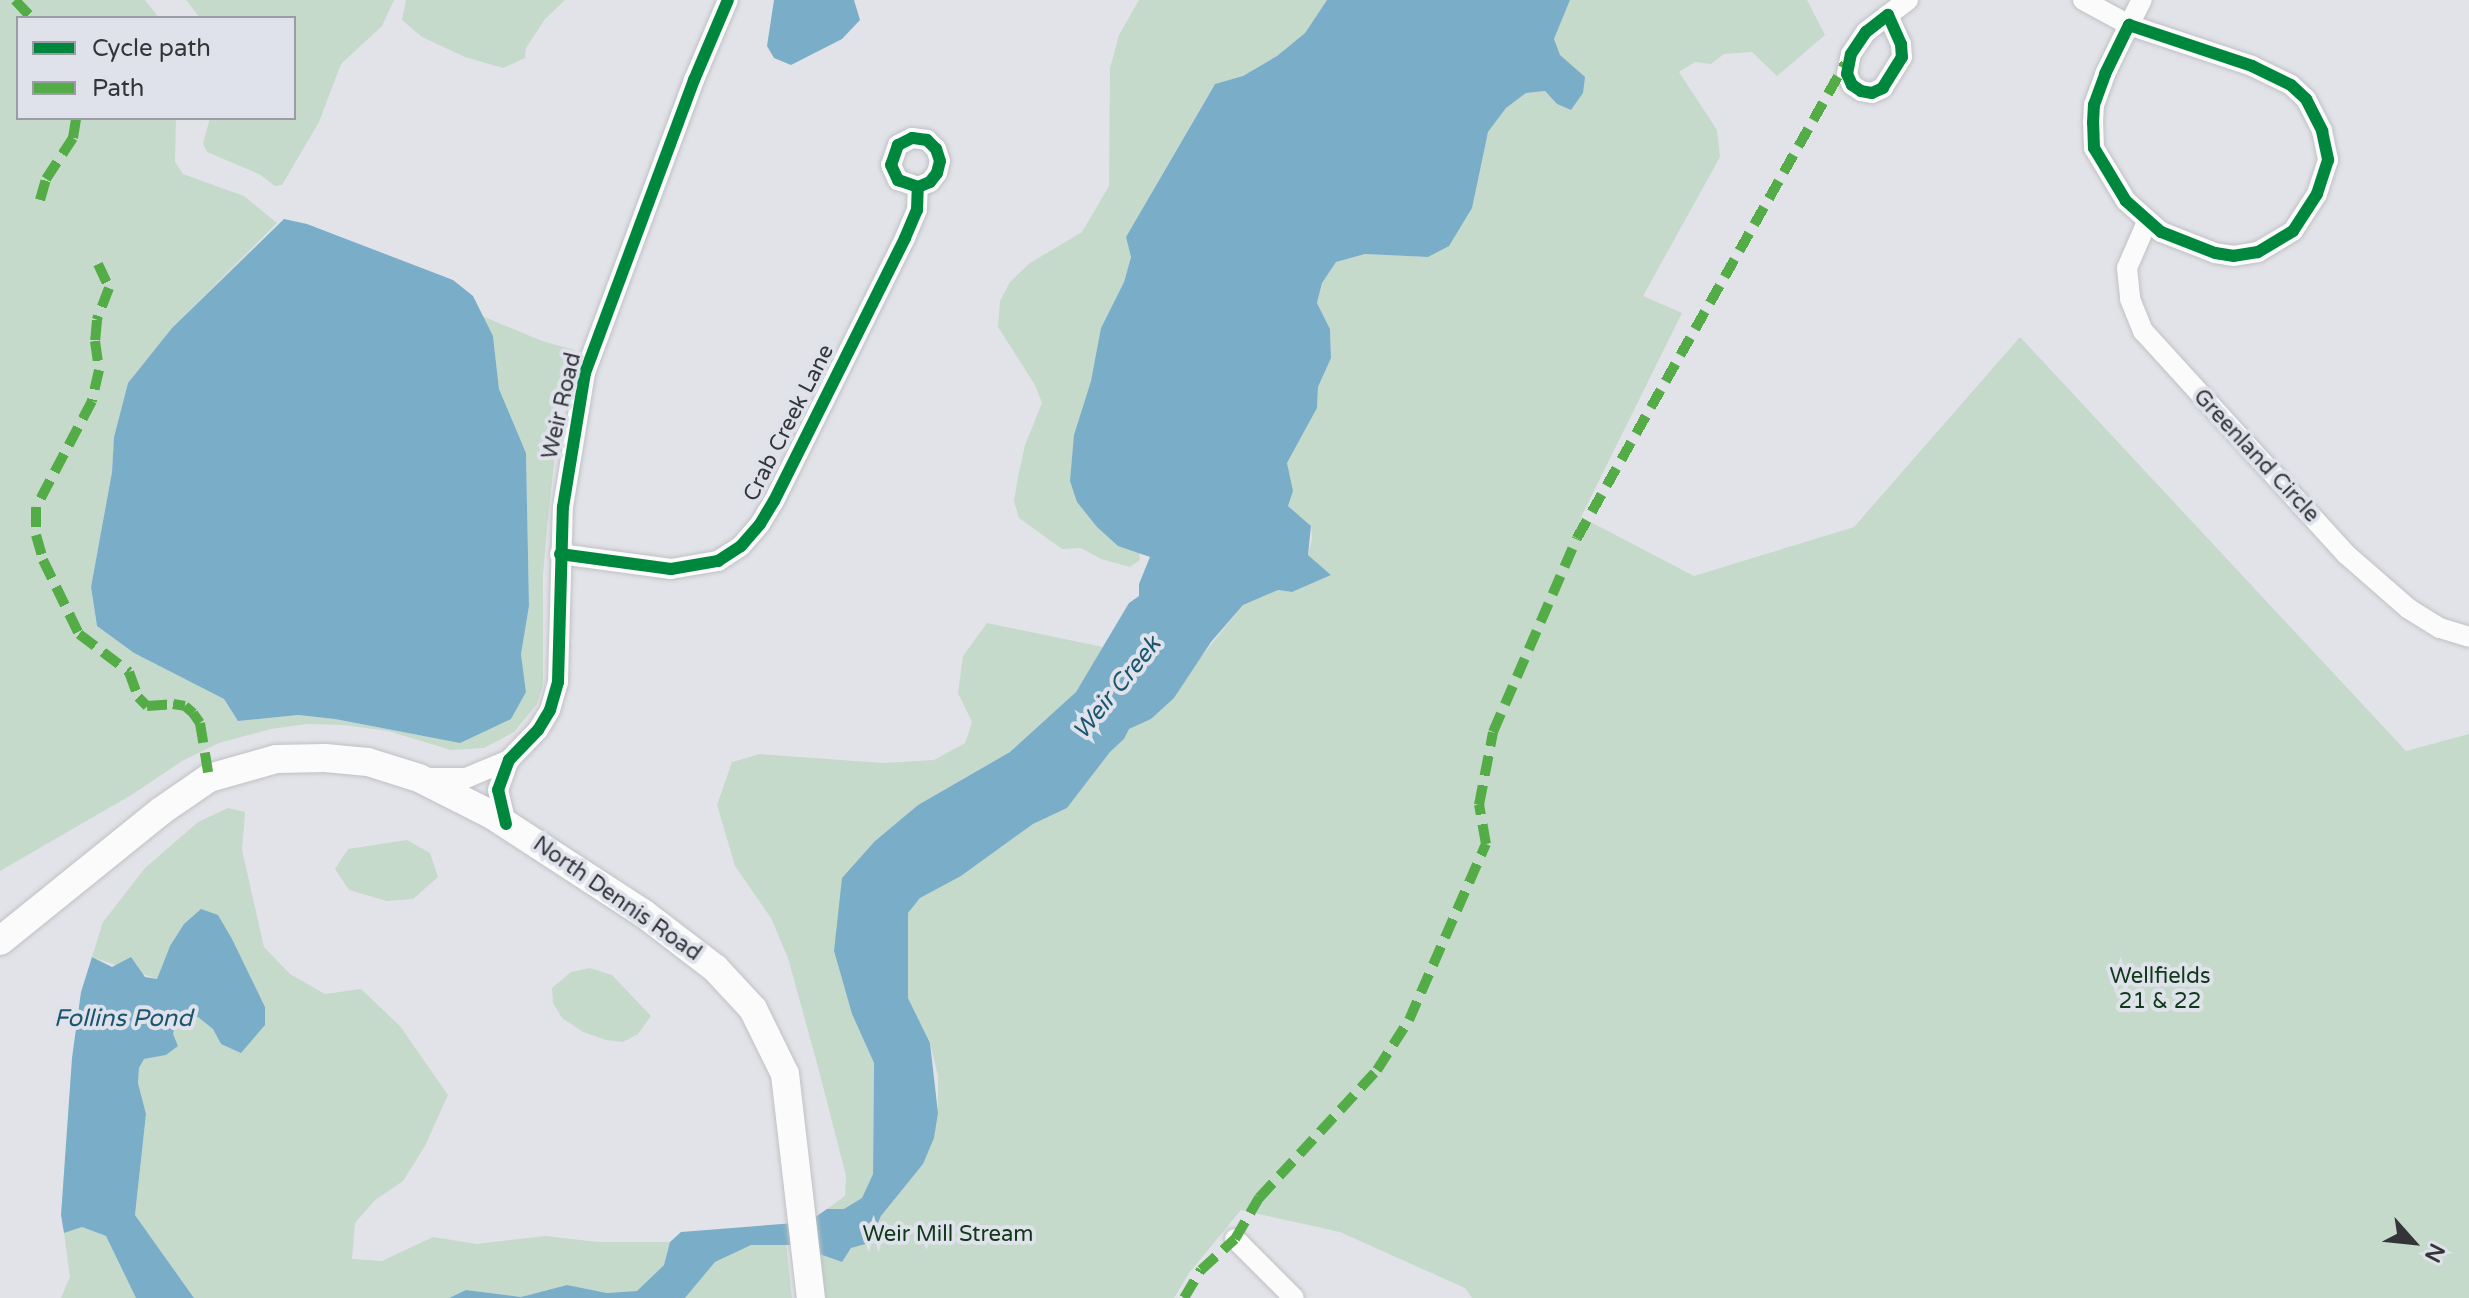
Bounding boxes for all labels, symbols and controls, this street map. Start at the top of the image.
legend [16,16,296,120]
text: Cycle path [92,34,211,63]
text: Path [92,74,145,103]
street label: Crab Creek Lane [738,340,840,506]
street label: Weir Road [537,350,587,462]
street label: Greenland Circle [2188,384,2324,528]
water label: Weir Creek [1067,631,1167,745]
street label: North Dennis Road [528,831,706,967]
park label: Wellfields 21 & 22 [2109,963,2211,1014]
water label: Follins Pond [54,1005,192,1033]
north arrow [2373,1202,2453,1282]
park label: Weir Mill Stream [862,1222,1034,1248]
text: N [2419,1239,2450,1267]

